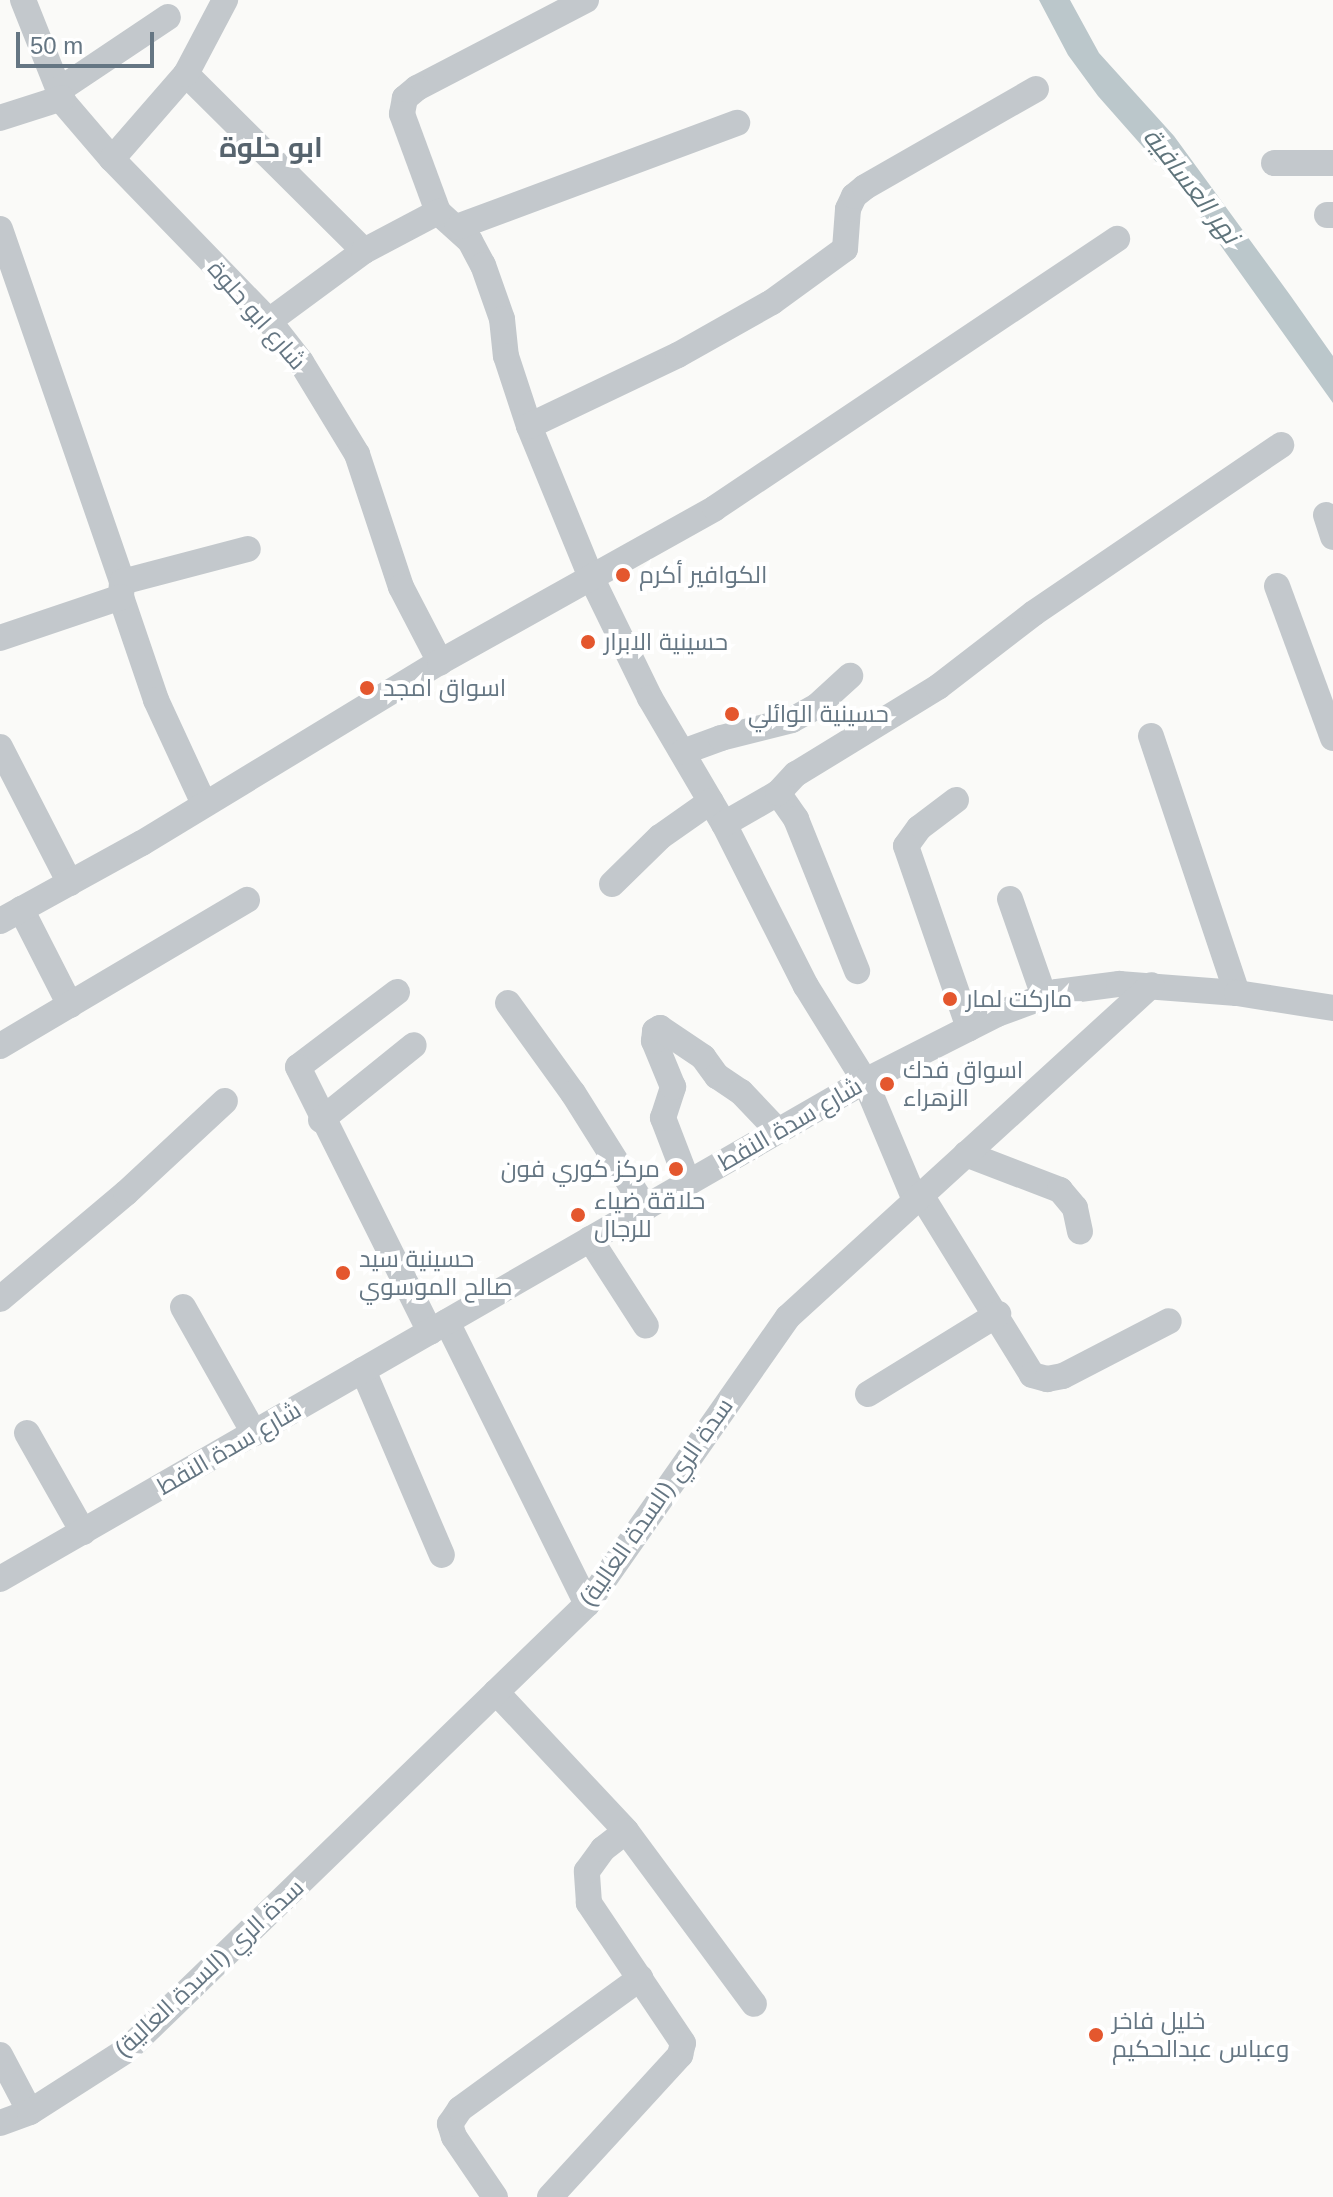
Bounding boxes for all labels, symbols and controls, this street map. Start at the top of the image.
scale bar [20,16,158,66]
text: 50 m [30,32,83,59]
water label: نهر العسافية [1136,122,1246,250]
district label: ابو حلوة [219,131,323,165]
street label: شارع ابو حلوة [202,255,312,375]
place label: الكوافير أكرم [639,561,767,589]
marker: الكوافير أكرم [614,566,632,584]
place label: حسينية الابرار [604,628,728,656]
marker: حسينية الابرار [579,633,597,651]
place label: اسواق امجد [383,674,506,702]
marker: اسواق امجد [358,679,376,697]
place label: حسينية الوائلي [748,700,889,728]
marker: حسينية الوائلي [723,705,741,723]
place label: ماركت لمار [966,985,1072,1013]
marker: ماركت لمار [941,990,959,1008]
place label: اسواق فدك الزهراء [903,1056,1023,1112]
street label: شارع سدة النفط [713,1071,867,1177]
marker: اسواق فدك الزهراء [878,1075,896,1093]
place label: مركز كوري فون [501,1155,660,1183]
marker: مركز كوري فون [667,1160,685,1178]
place label: حلاقة ضياء للرجال [594,1187,705,1243]
marker: حلاقة ضياء للرجال [569,1206,587,1224]
place label: حسينية سيد صالح الموسوي [359,1245,512,1301]
marker: حسينية سيد صالح الموسوي [334,1264,352,1282]
street label: سدة الري (السدة العالية) [573,1392,739,1612]
street label: شارع سدة النفط [152,1395,306,1501]
street label: سدة الري (السدة العالية) [109,1873,309,2063]
place label: خليل فاخر وعباس عبدالحكيم [1112,2007,1289,2063]
marker: خليل فاخر وعباس عبدالحكيم [1087,2026,1105,2044]

